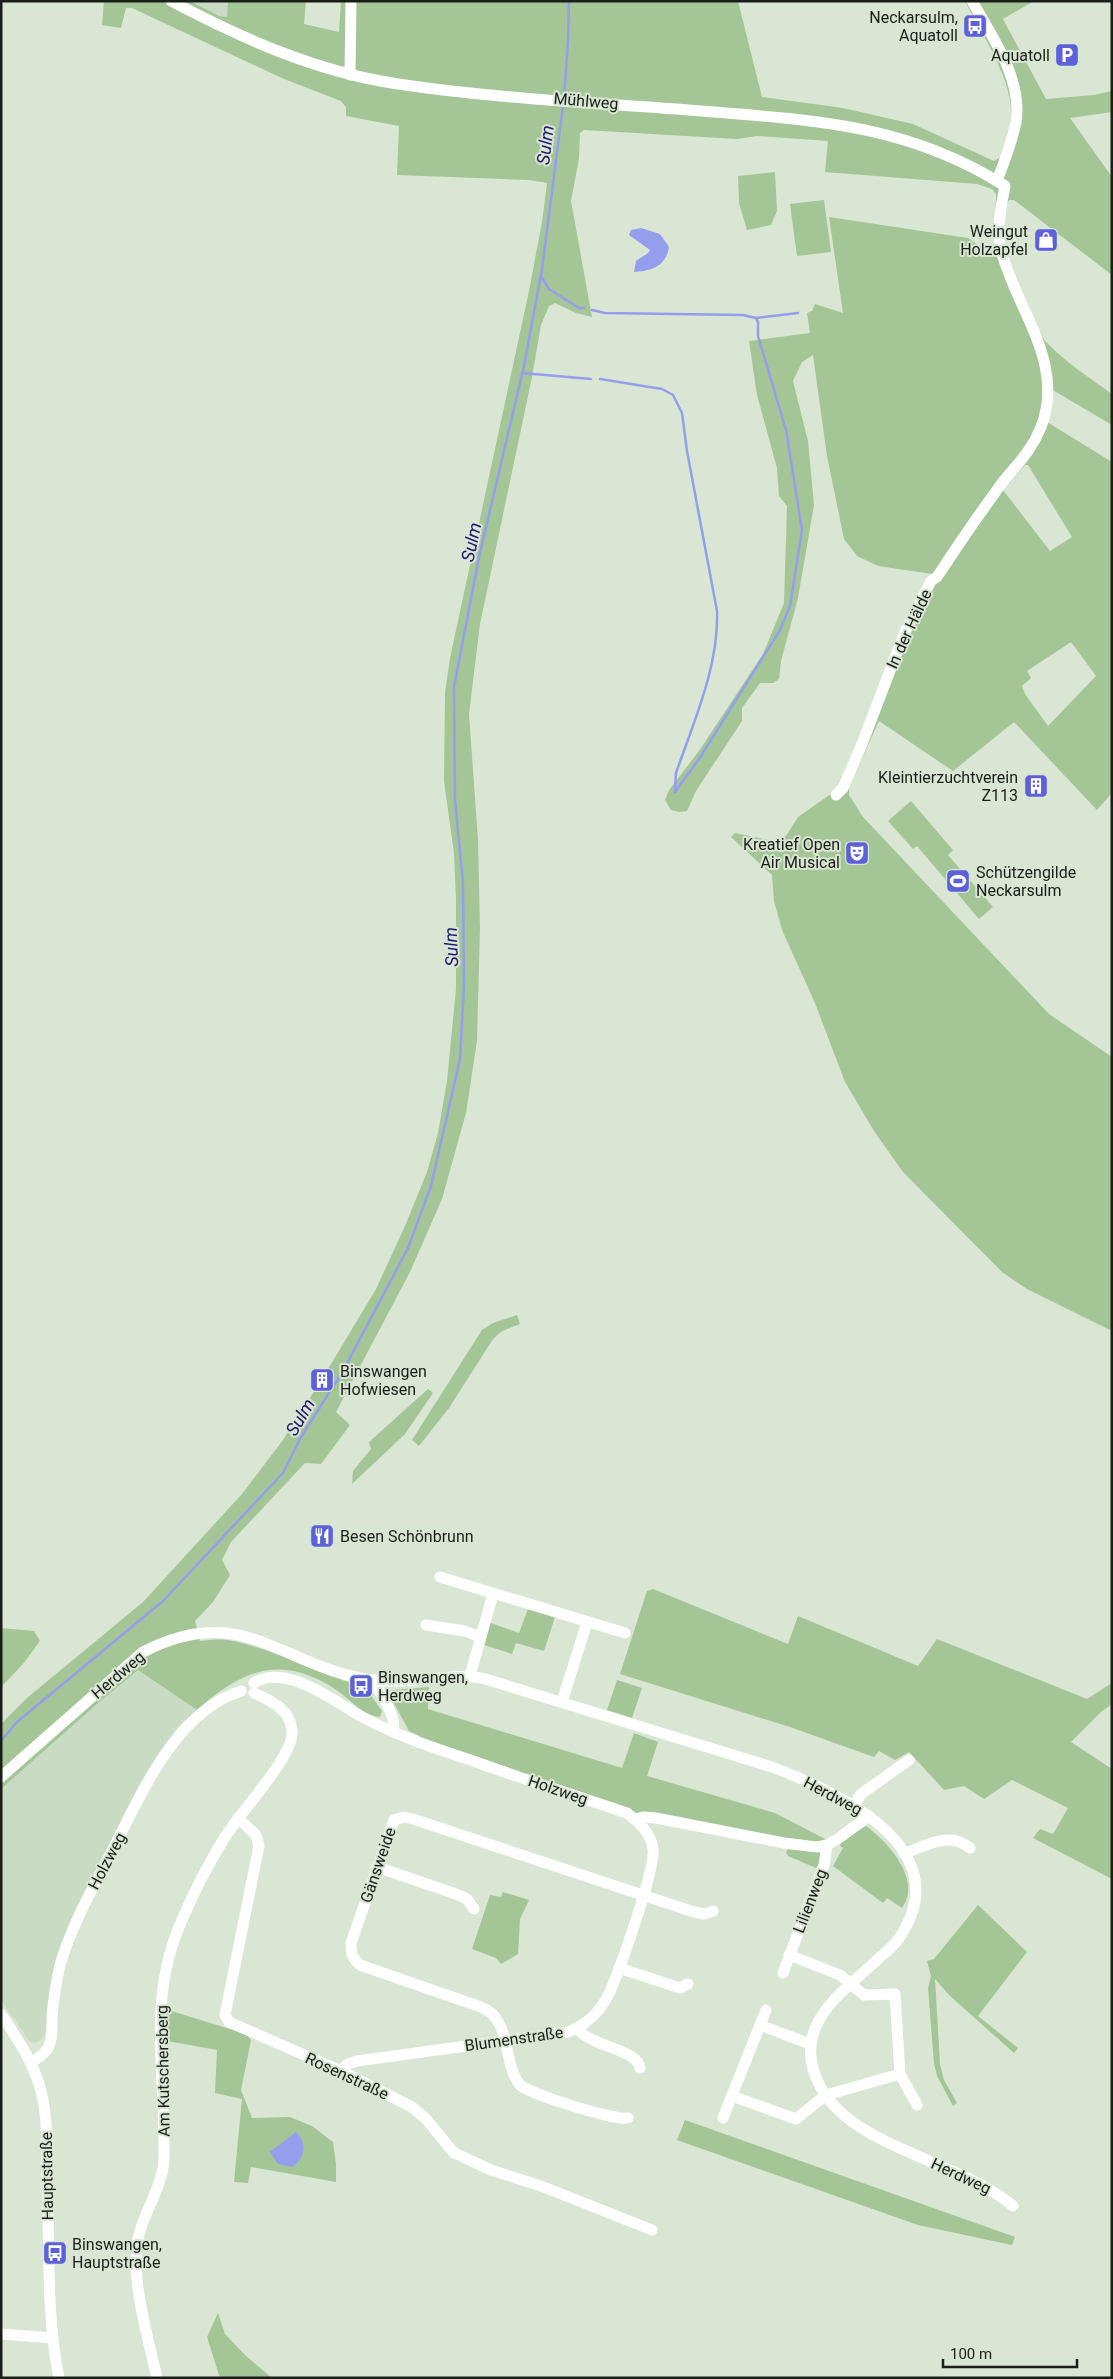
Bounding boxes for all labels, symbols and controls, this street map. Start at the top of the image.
place label: Neckarsulm, Aquatoll [869,8,958,45]
bus stop icon: Neckarsulm, Aquatoll [962,13,988,39]
parking icon: Aquatoll [1054,42,1080,68]
place label: Aquatoll [991,46,1050,65]
street label: Mühlweg [553,89,619,113]
water label: Sulm [532,124,558,166]
place label: Weingut Holzapfel [960,222,1028,259]
shop icon: Weingut Holzapfel [1033,227,1059,253]
water label: Sulm [457,520,485,564]
street label: In der Hälde [882,586,936,672]
place label: Kleintierzuchtverein Z113 [878,768,1018,805]
building icon: Kleintierzuchtverein Z113 [1023,773,1049,799]
place label: Kreatief Open Air Musical [743,835,840,872]
theatre icon: Kreatief Open Air Musical [844,840,870,866]
place label: Schützengilde Neckarsulm [976,863,1076,900]
sports icon: Schützengilde Neckarsulm [945,868,971,894]
water label: Sulm [440,927,462,967]
place label: Binswangen Hofwiesen [340,1362,427,1399]
building icon: Binswangen Hofwiesen [309,1367,335,1393]
water label: Sulm [281,1395,319,1439]
restaurant icon: Besen Schönbrunn [309,1523,335,1549]
place label: Besen Schönbrunn [340,1527,474,1546]
street label: Herdweg [87,1647,149,1703]
place label: Binswangen, Herdweg [378,1668,468,1705]
bus stop icon: Binswangen, Herdweg [348,1673,374,1699]
street label: Holzweg [526,1771,590,1809]
street label: Herdweg [800,1773,866,1819]
street label: Gänsweide [356,1825,400,1905]
street label: Holzweg [84,1829,130,1893]
street label: Lilienweg [789,1866,831,1936]
street label: Am Kutschersberg [152,2005,174,2137]
street label: Blumenstraße [463,2023,565,2055]
street label: Rosenstraße [302,2048,392,2104]
street label: Hauptstraße [37,2132,57,2220]
street label: Herdweg [928,2154,994,2198]
place label: Binswangen, Hauptstraße [72,2235,162,2272]
bus stop icon: Binswangen, Hauptstraße [42,2240,68,2266]
scale bar [943,2336,1077,2368]
text: 100 m [950,2345,992,2363]

